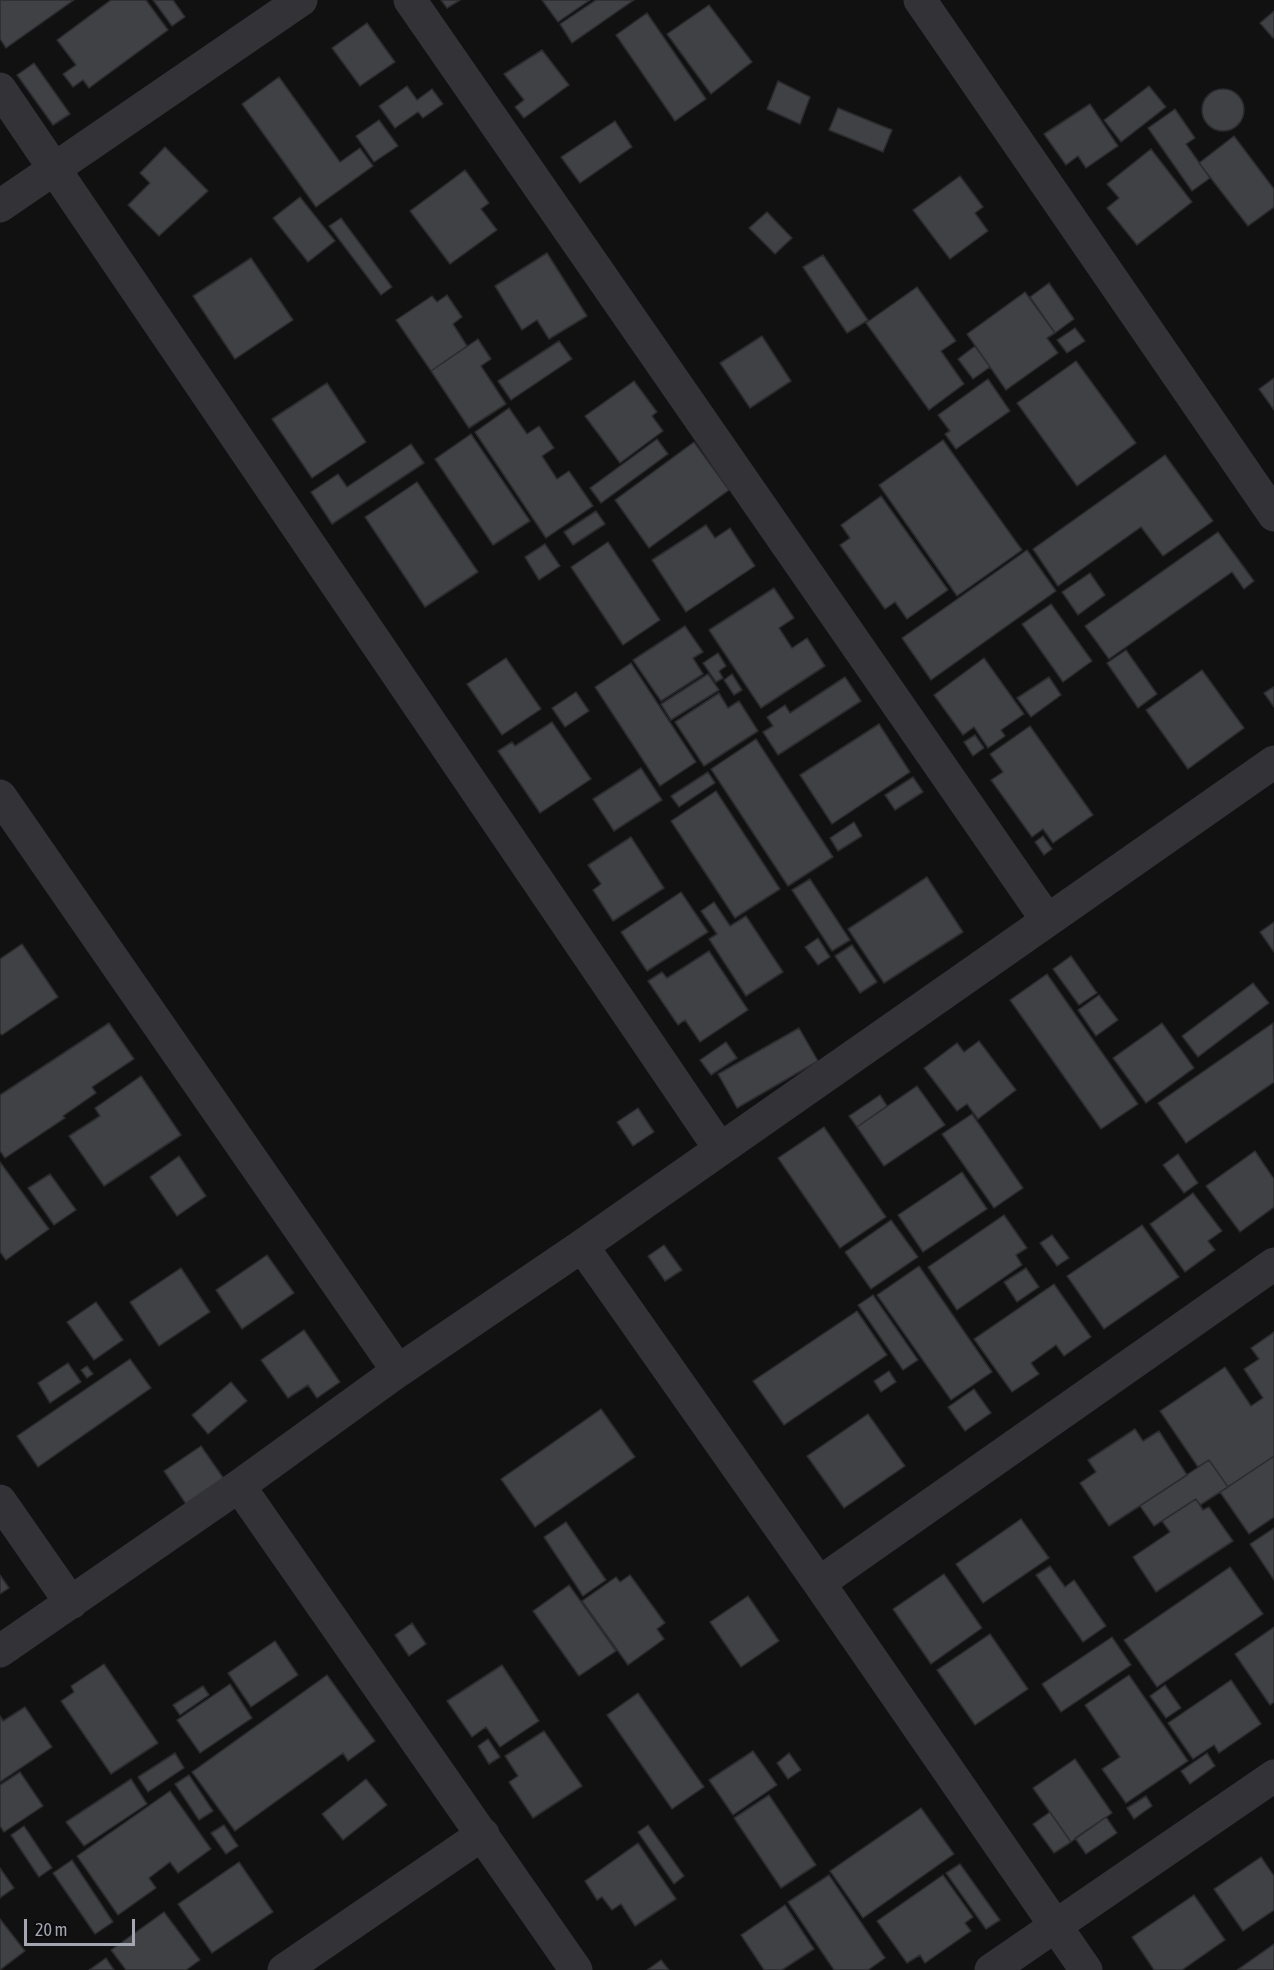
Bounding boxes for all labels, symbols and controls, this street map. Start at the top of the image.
scale bar [27,1907,138,1945]
text: 20 m [35,1919,67,1940]

